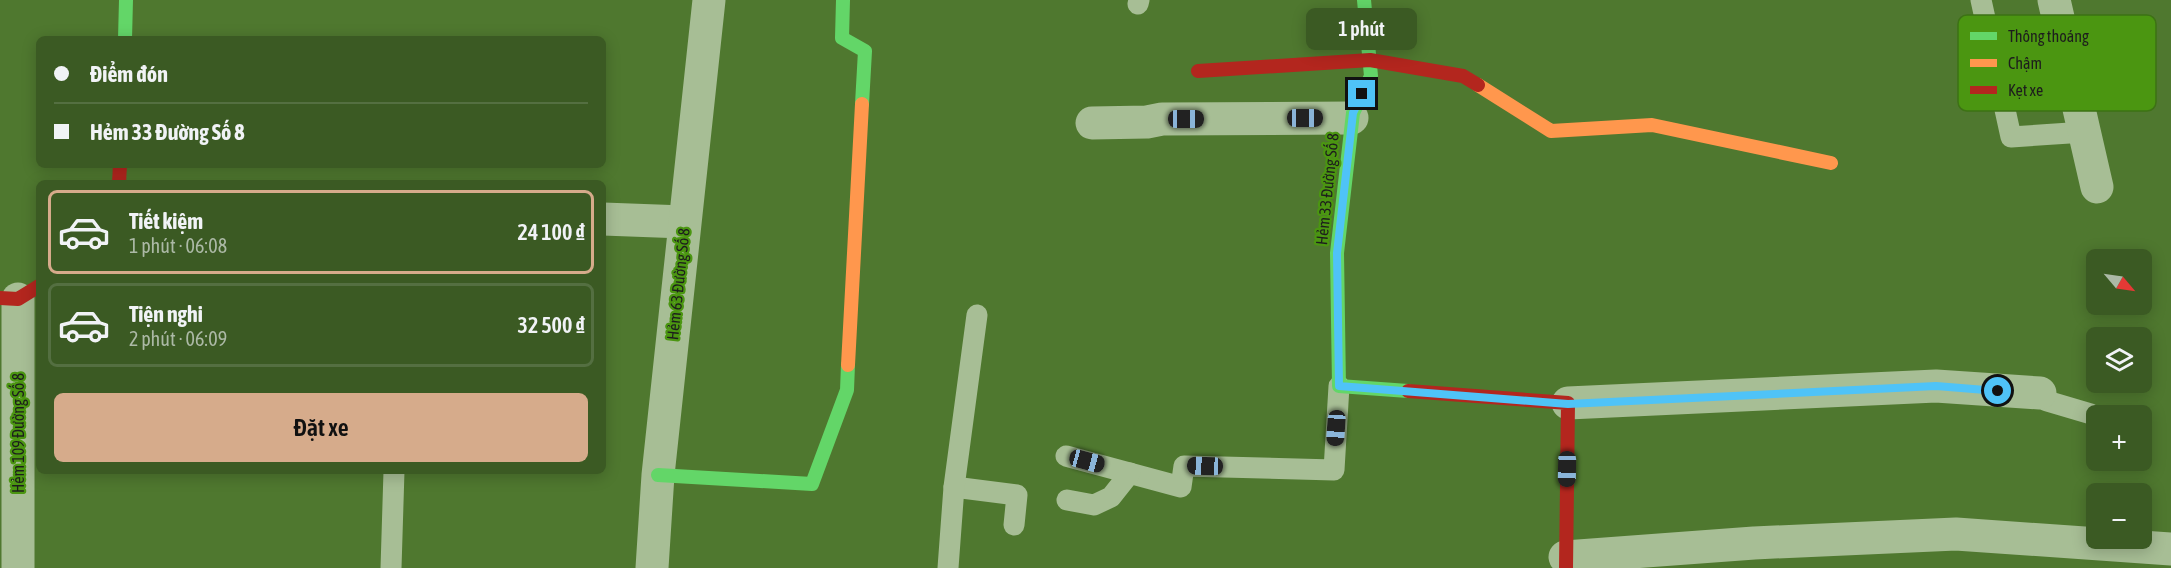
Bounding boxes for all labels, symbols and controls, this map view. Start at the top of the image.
callout: 1 phút [1306,7,1418,49]
legend [1958,15,2156,111]
text: 1 phút [1338,17,1385,40]
text: Thông thoáng [2008,27,2089,46]
text: Chậm [2008,54,2042,72]
text: Điểm đón [90,61,168,87]
route end [1348,80,1375,107]
text: Kẹt xe [2008,81,2043,99]
car [1287,109,1323,127]
car [1168,110,1204,128]
text: Hẻm 33 Đường Số 8 [90,119,245,145]
street label: Hẻm 33 Đường Số 8 [1311,132,1343,246]
icon: car [57,205,111,259]
text: Tiết kiệm [129,208,203,234]
text: 24 100 ₫ [518,219,585,245]
street label: Hẻm 63 Đường Số 8 [662,227,694,341]
text: 1 phút · 06:08 [129,234,227,257]
north arrow [2086,249,2152,315]
map controls [2086,249,2152,549]
icon: car [57,298,111,352]
text: Tiện nghi [129,301,203,327]
text: 32 500 ₫ [518,312,585,338]
text: 2 phút · 06:09 [129,327,227,350]
button: layers [2086,327,2152,393]
street label: Hẻm 109 Đường Số 8 [8,373,28,493]
route start [1984,377,2011,404]
button: Đặt xe [54,393,588,462]
button: + [2086,405,2152,471]
car [1326,409,1346,447]
car [1067,448,1107,474]
car [1558,451,1576,487]
car [1187,456,1223,476]
button: − [2086,483,2152,549]

